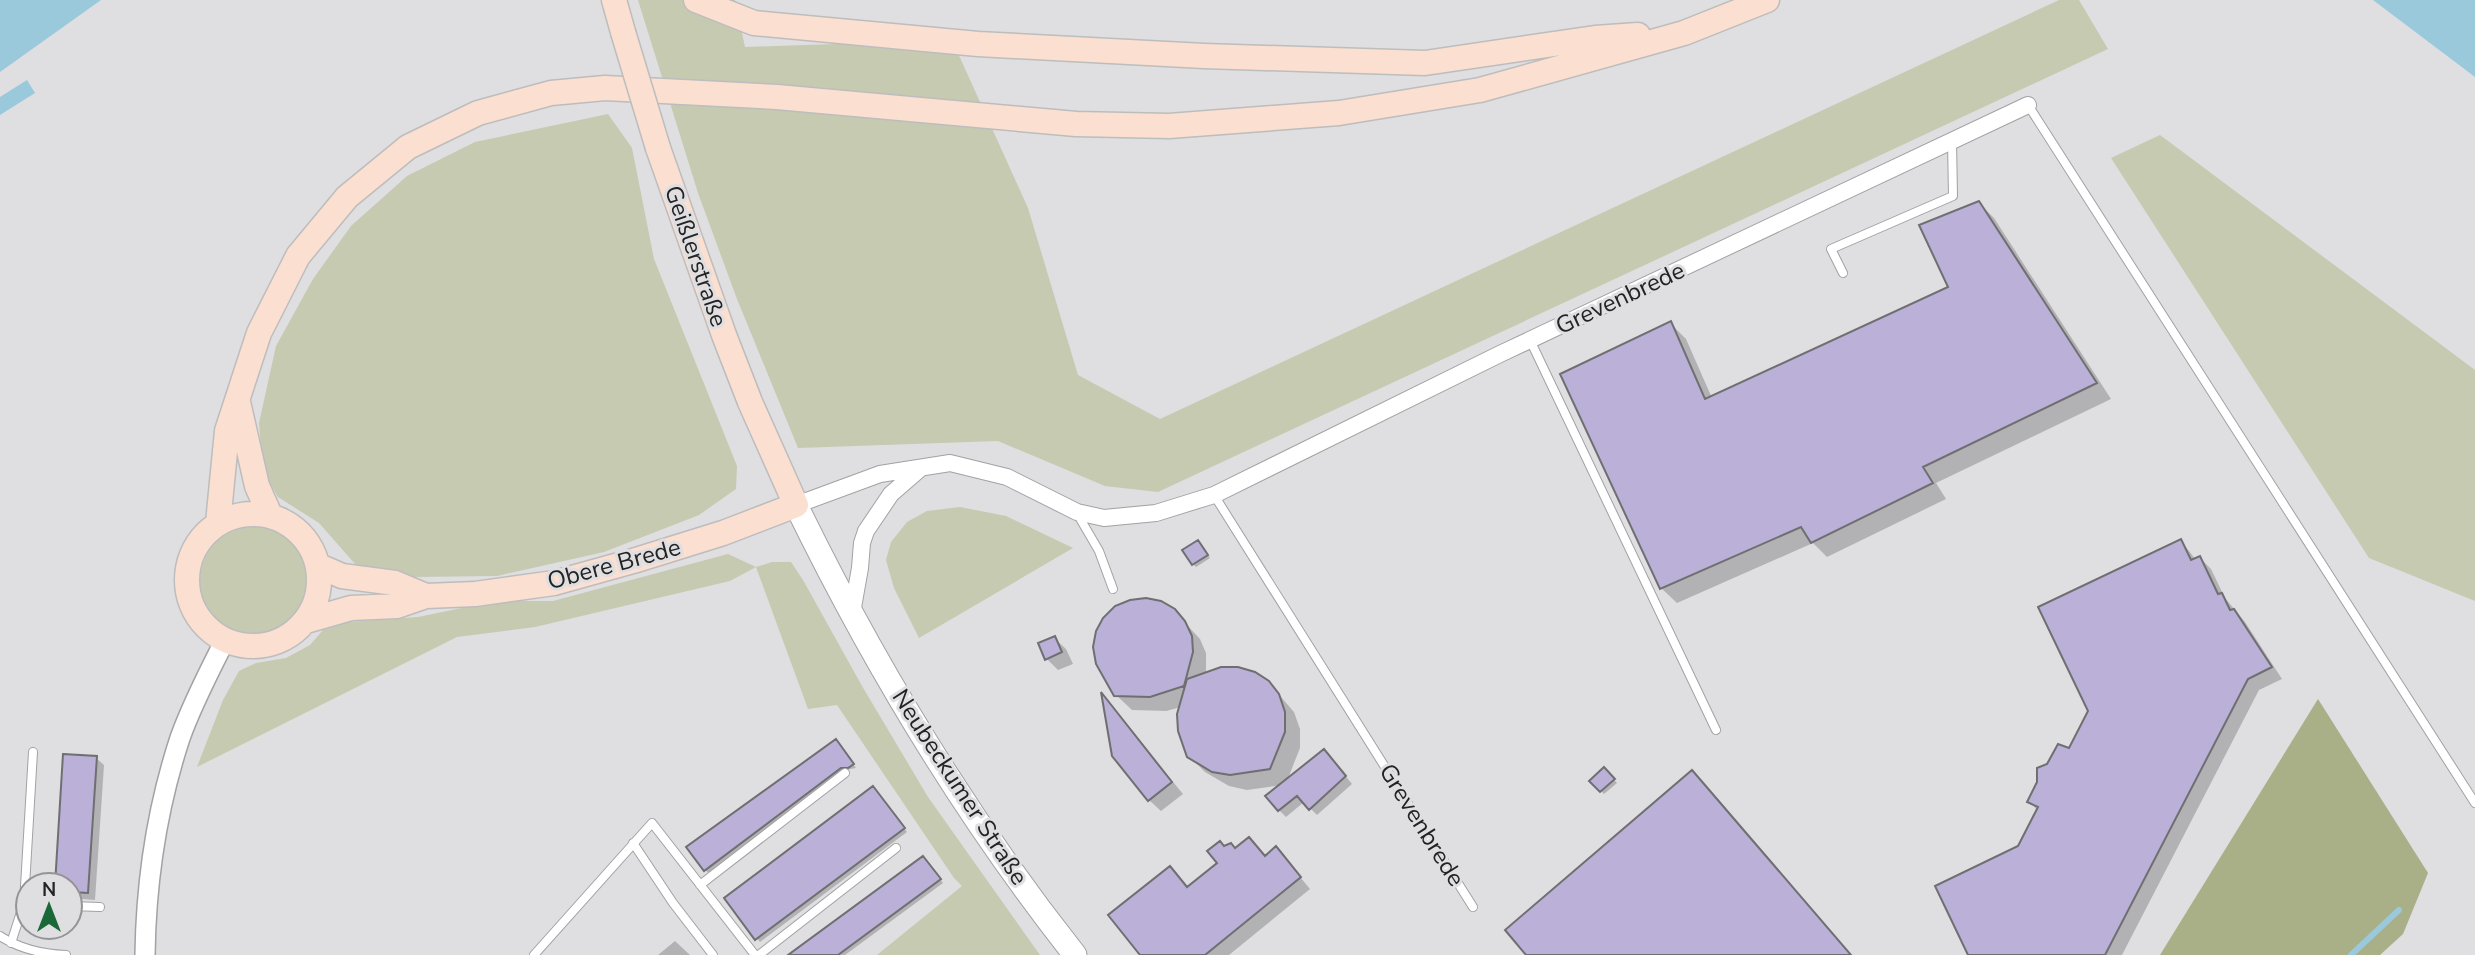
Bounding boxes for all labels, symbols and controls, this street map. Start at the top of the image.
street label: Geißlerstraße [657,181,735,331]
street label: Grevenbrede [1550,254,1690,342]
street label: Obere Brede [544,531,684,597]
street label: Neubeckumer Straße [885,683,1035,891]
street label: Grevenbrede [1372,758,1472,892]
north arrow [14,871,84,941]
text: N [42,877,56,903]

